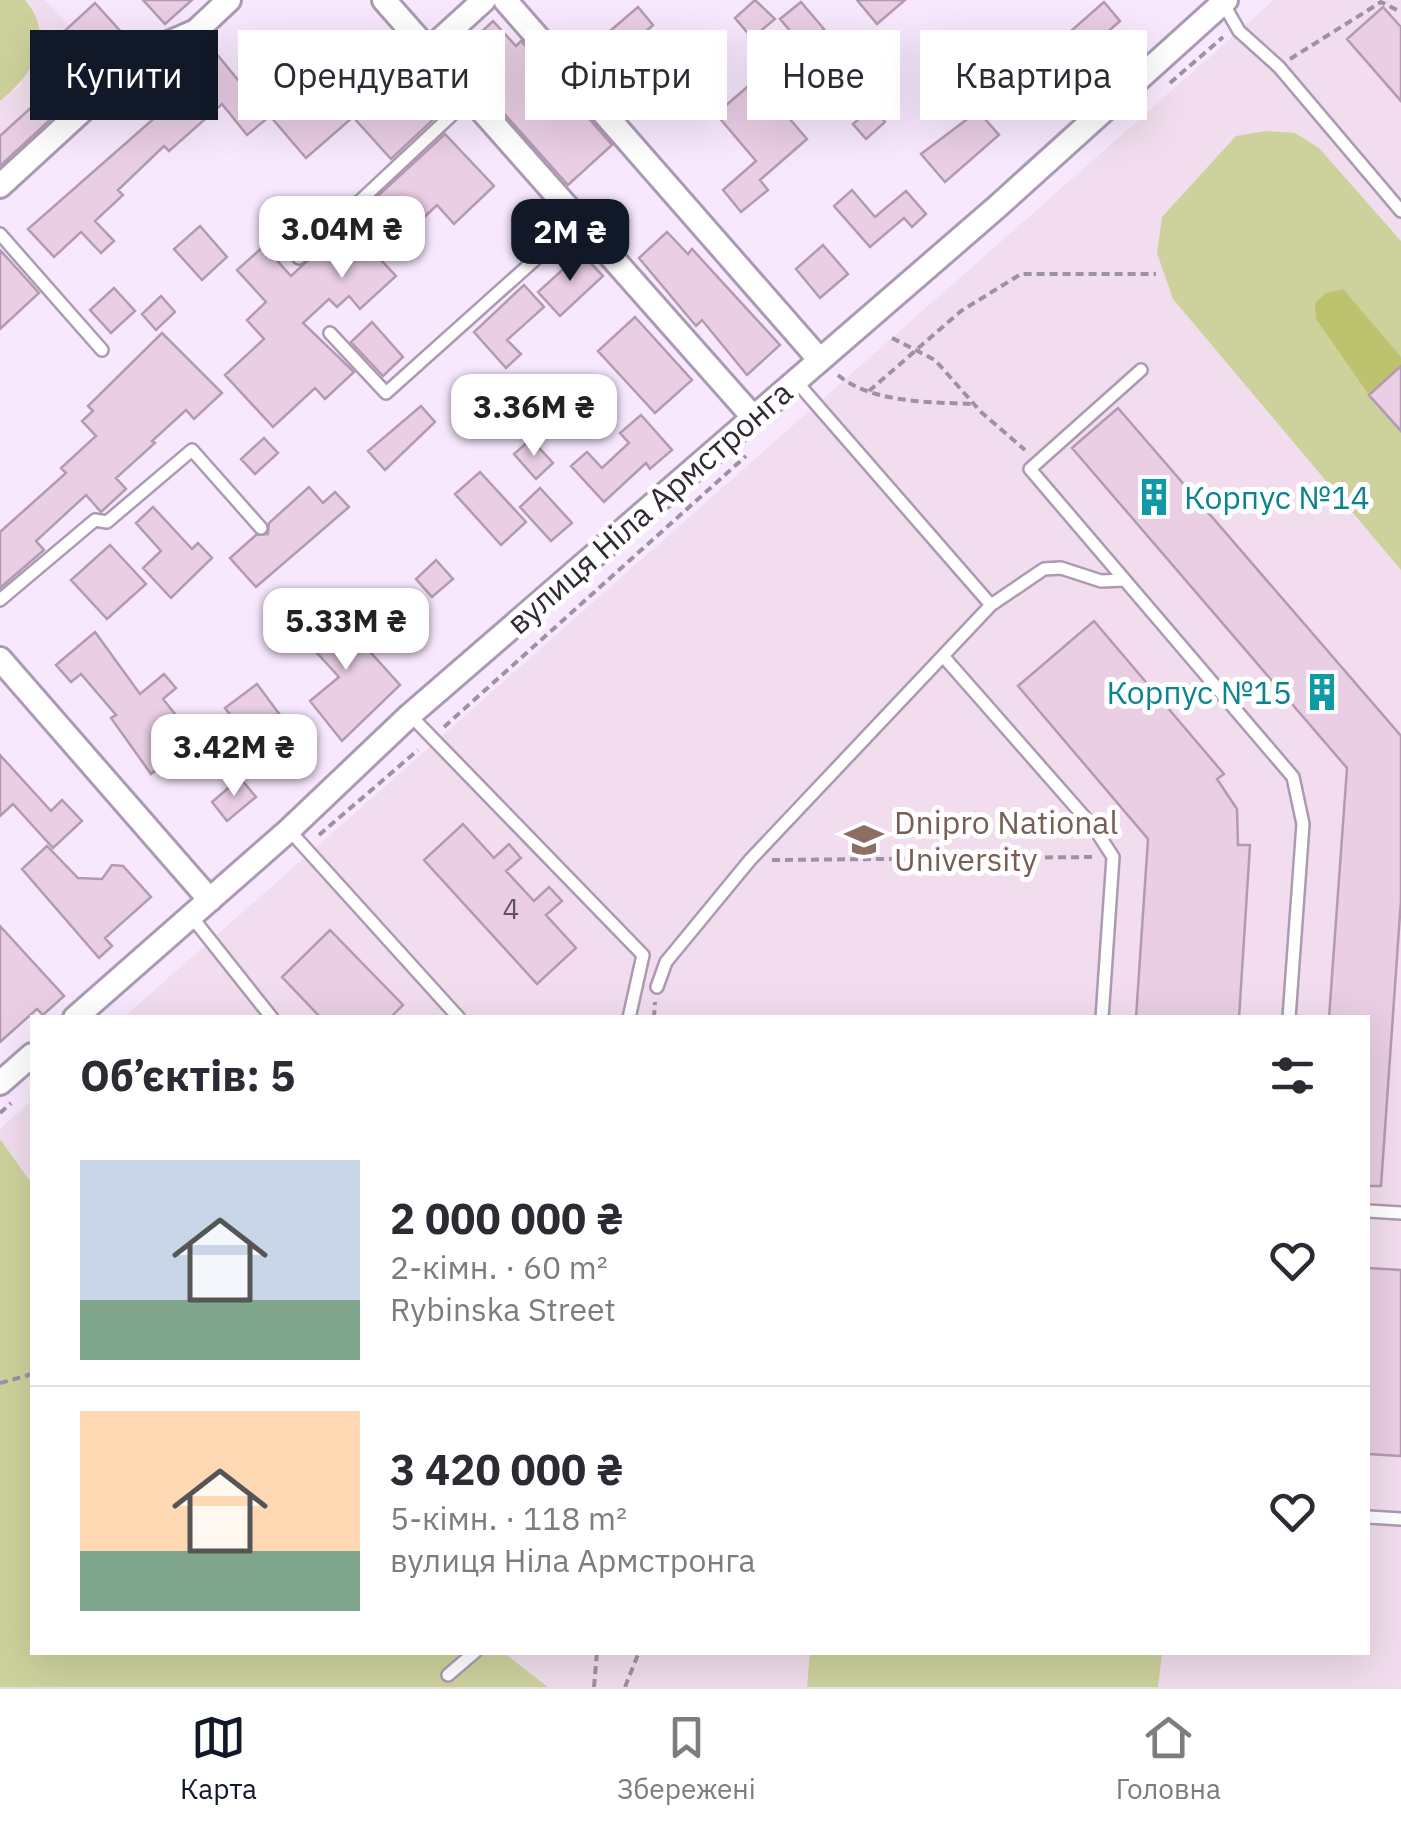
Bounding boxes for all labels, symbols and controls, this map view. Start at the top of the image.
chip: Купити [30,30,218,120]
chip: Орендувати [238,30,505,120]
chip: Фільтри [525,30,727,120]
chip: Нове [747,30,900,120]
chip: Квартира [920,30,1147,120]
pin: 3.04M ₴ [250,196,434,281]
pin: 2M ₴ [511,199,629,284]
text: 3.04M ₴ [281,207,403,249]
text: 2M ₴ [533,210,607,252]
street label: вулиця Ніла Армстронга [497,371,801,643]
pin: 3.36M ₴ [442,374,626,459]
text: 3.36M ₴ [473,385,595,427]
building icon: Корпус №14 [1133,476,1175,518]
place label: Корпус №14 [1184,476,1370,518]
pin: 5.33M ₴ [254,588,438,673]
text: 5.33M ₴ [285,599,407,641]
place label: Корпус №15 [1106,671,1292,713]
building icon: Корпус №15 [1301,671,1343,713]
pin: 3.42M ₴ [142,714,326,799]
text: 3.42M ₴ [173,725,295,767]
place label: Dnipro National University [894,801,1118,880]
school or university icon: Dnipro National University [843,819,885,861]
house number: 4 [503,890,519,927]
text: Об’єктів: 5 [80,1048,295,1103]
icon: filters [1265,1048,1320,1103]
text: 2 000 000 ₴ [390,1191,623,1246]
icon: home [160,1200,280,1320]
icon: heart [1265,1233,1320,1288]
text: 2-кімн. · 60 m² [390,1246,608,1288]
text: Rybinska Street [390,1288,616,1330]
text: 3 420 000 ₴ [390,1442,623,1497]
icon: home [160,1451,280,1571]
icon: heart [1265,1484,1320,1539]
text: 5-кімн. · 118 m² [390,1497,627,1539]
text: вулиця Ніла Армстронга [390,1539,756,1581]
tab: Карта [180,1710,257,1807]
tab: Збережені [617,1710,756,1807]
tab: Головна [1116,1710,1221,1807]

